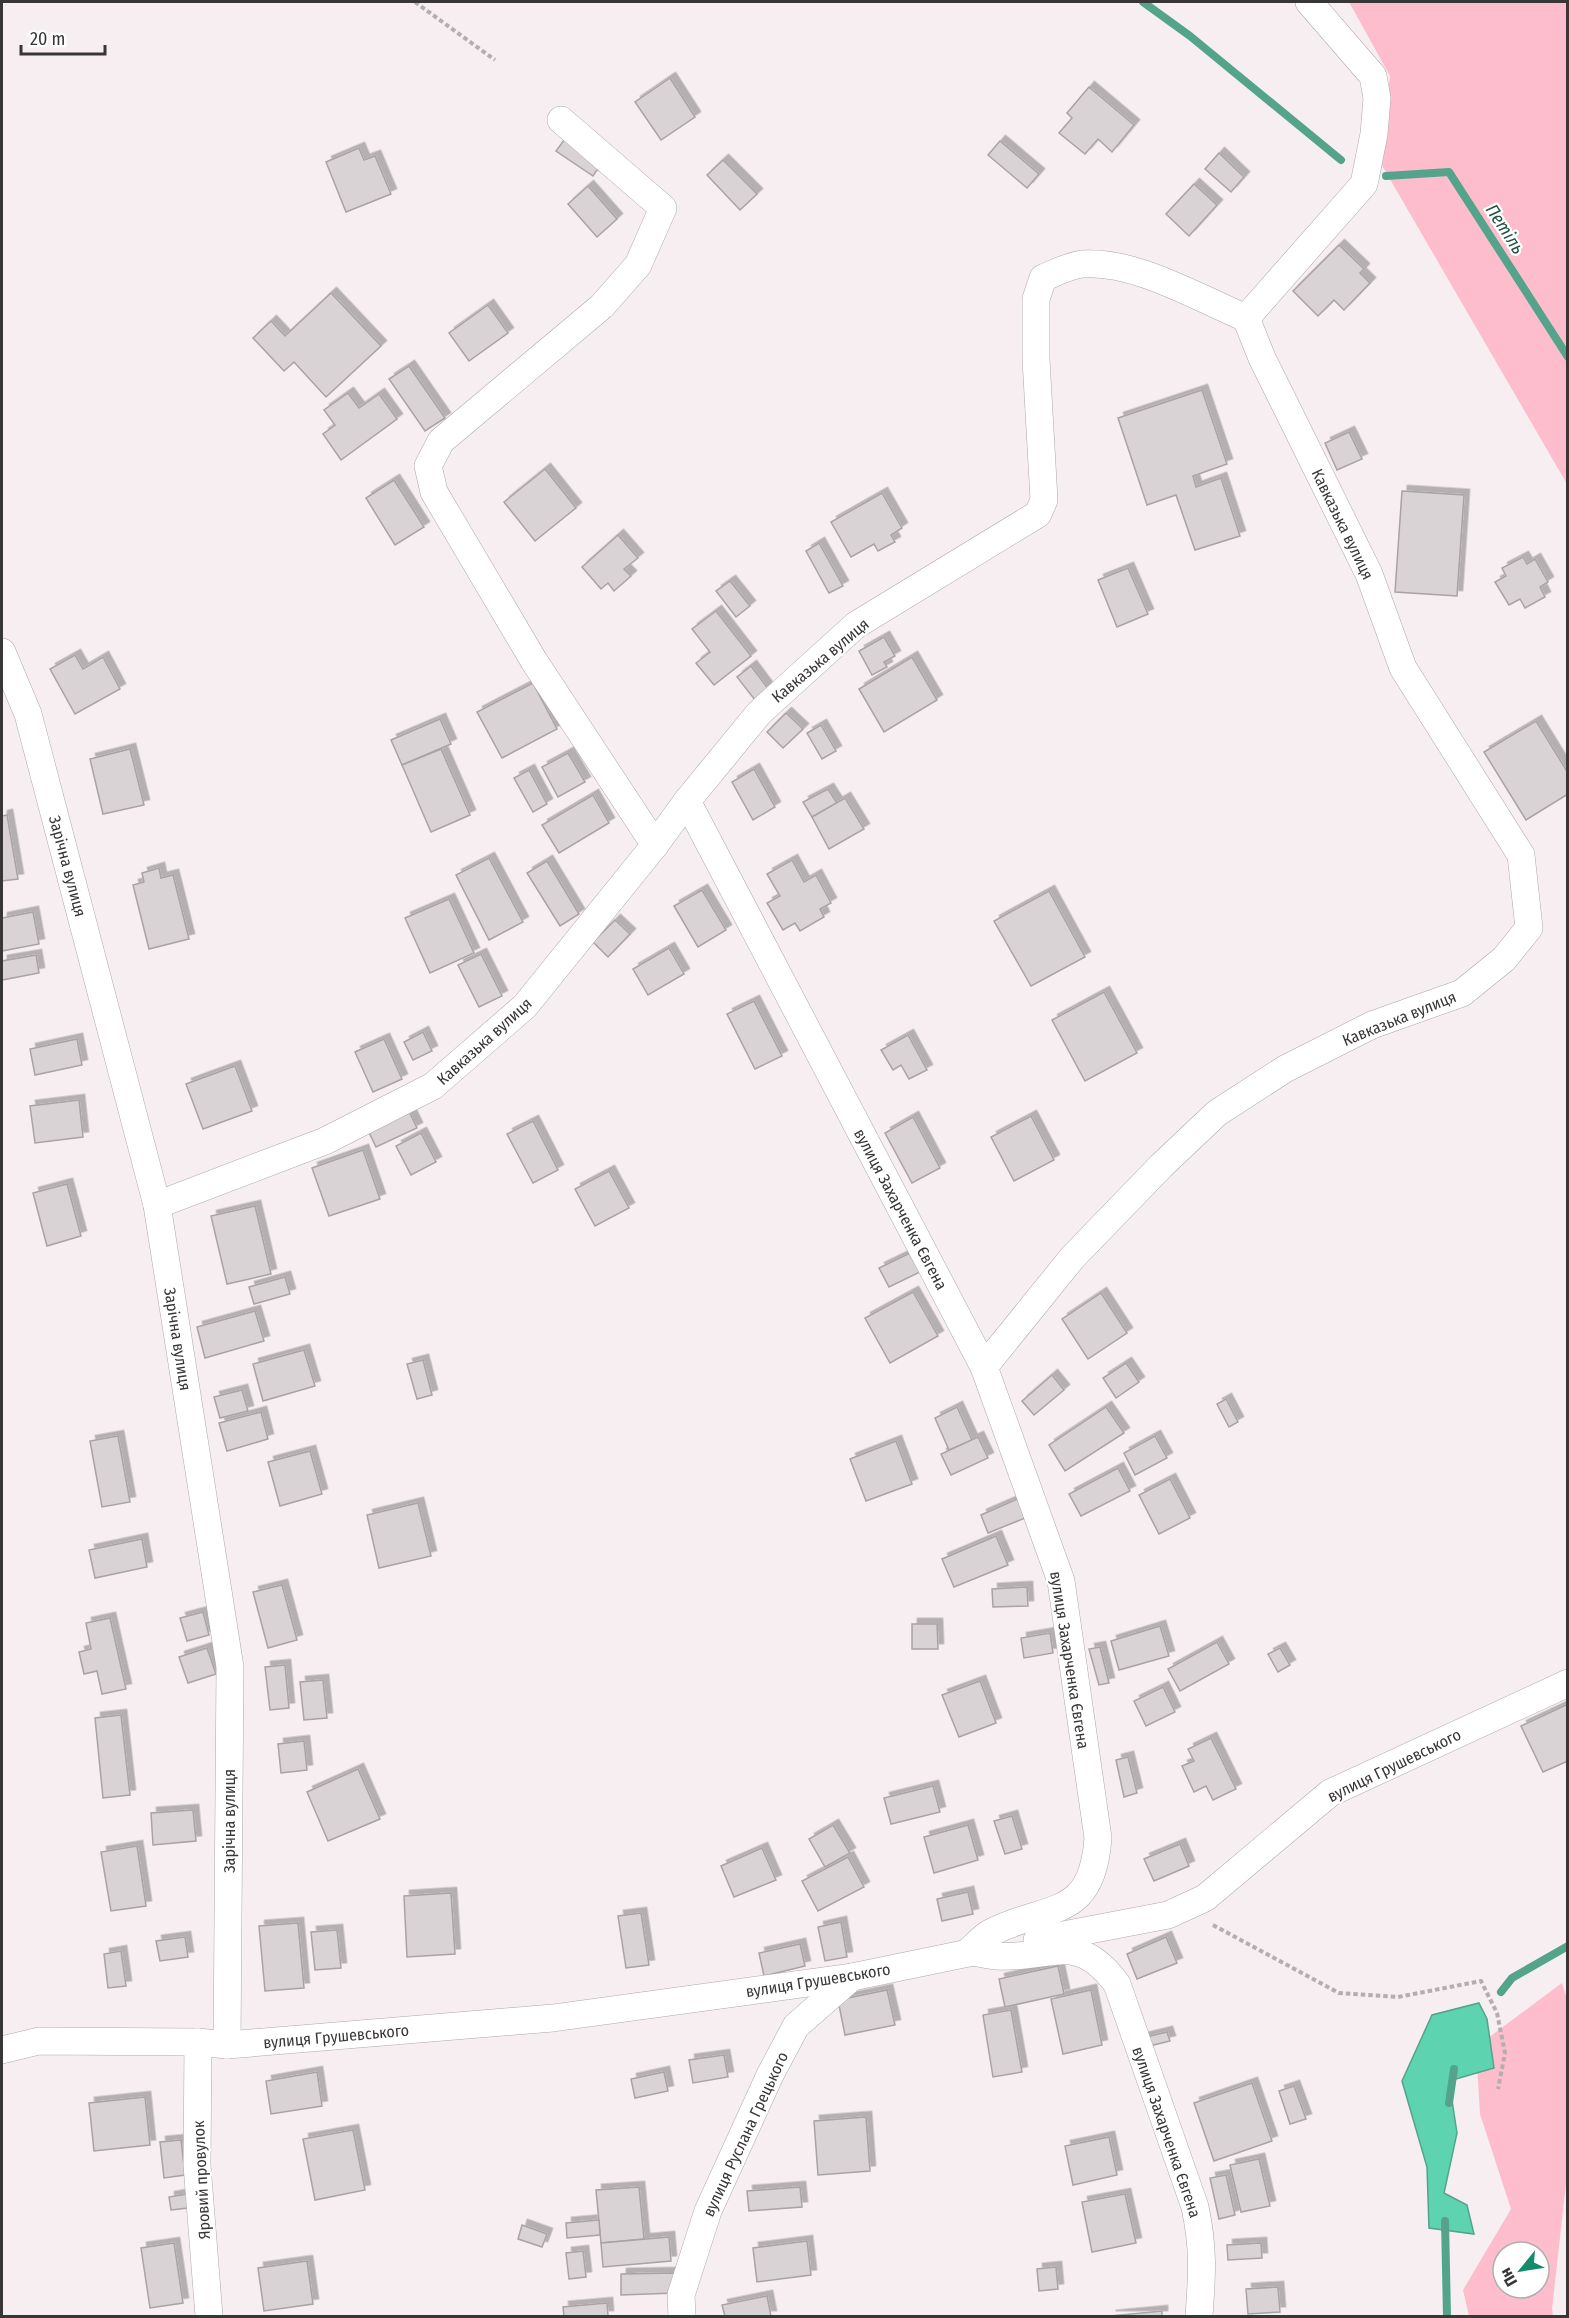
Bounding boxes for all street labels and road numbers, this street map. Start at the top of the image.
street label: Кавказька вулиця [1308,466,1378,583]
street label: Кавказька вулиця [768,614,873,706]
street label: Зарічна вулиця [45,813,90,919]
street label: Кавказька вулиця [1340,987,1459,1050]
street label: Кавказька вулиця [433,994,536,1089]
street label: вулиця Захарченка Євгена [850,1126,951,1293]
street label: Зарічна вулиця [160,1286,195,1392]
street label: вулиця Захарченка Євгена [1046,1570,1093,1750]
street label: вулиця Грушевського [1324,1725,1464,1806]
street label: Зарічна вулиця [220,1769,239,1873]
street label: вулиця Грушевського [744,1960,892,2001]
street label: вулиця Грушевського [262,2021,410,2052]
street label: вулиця Захарченка Євгена [1128,2044,1205,2220]
street label: вулиця Руслана Грецького [699,2049,792,2220]
street label: Яровий провулок [189,2120,214,2240]

